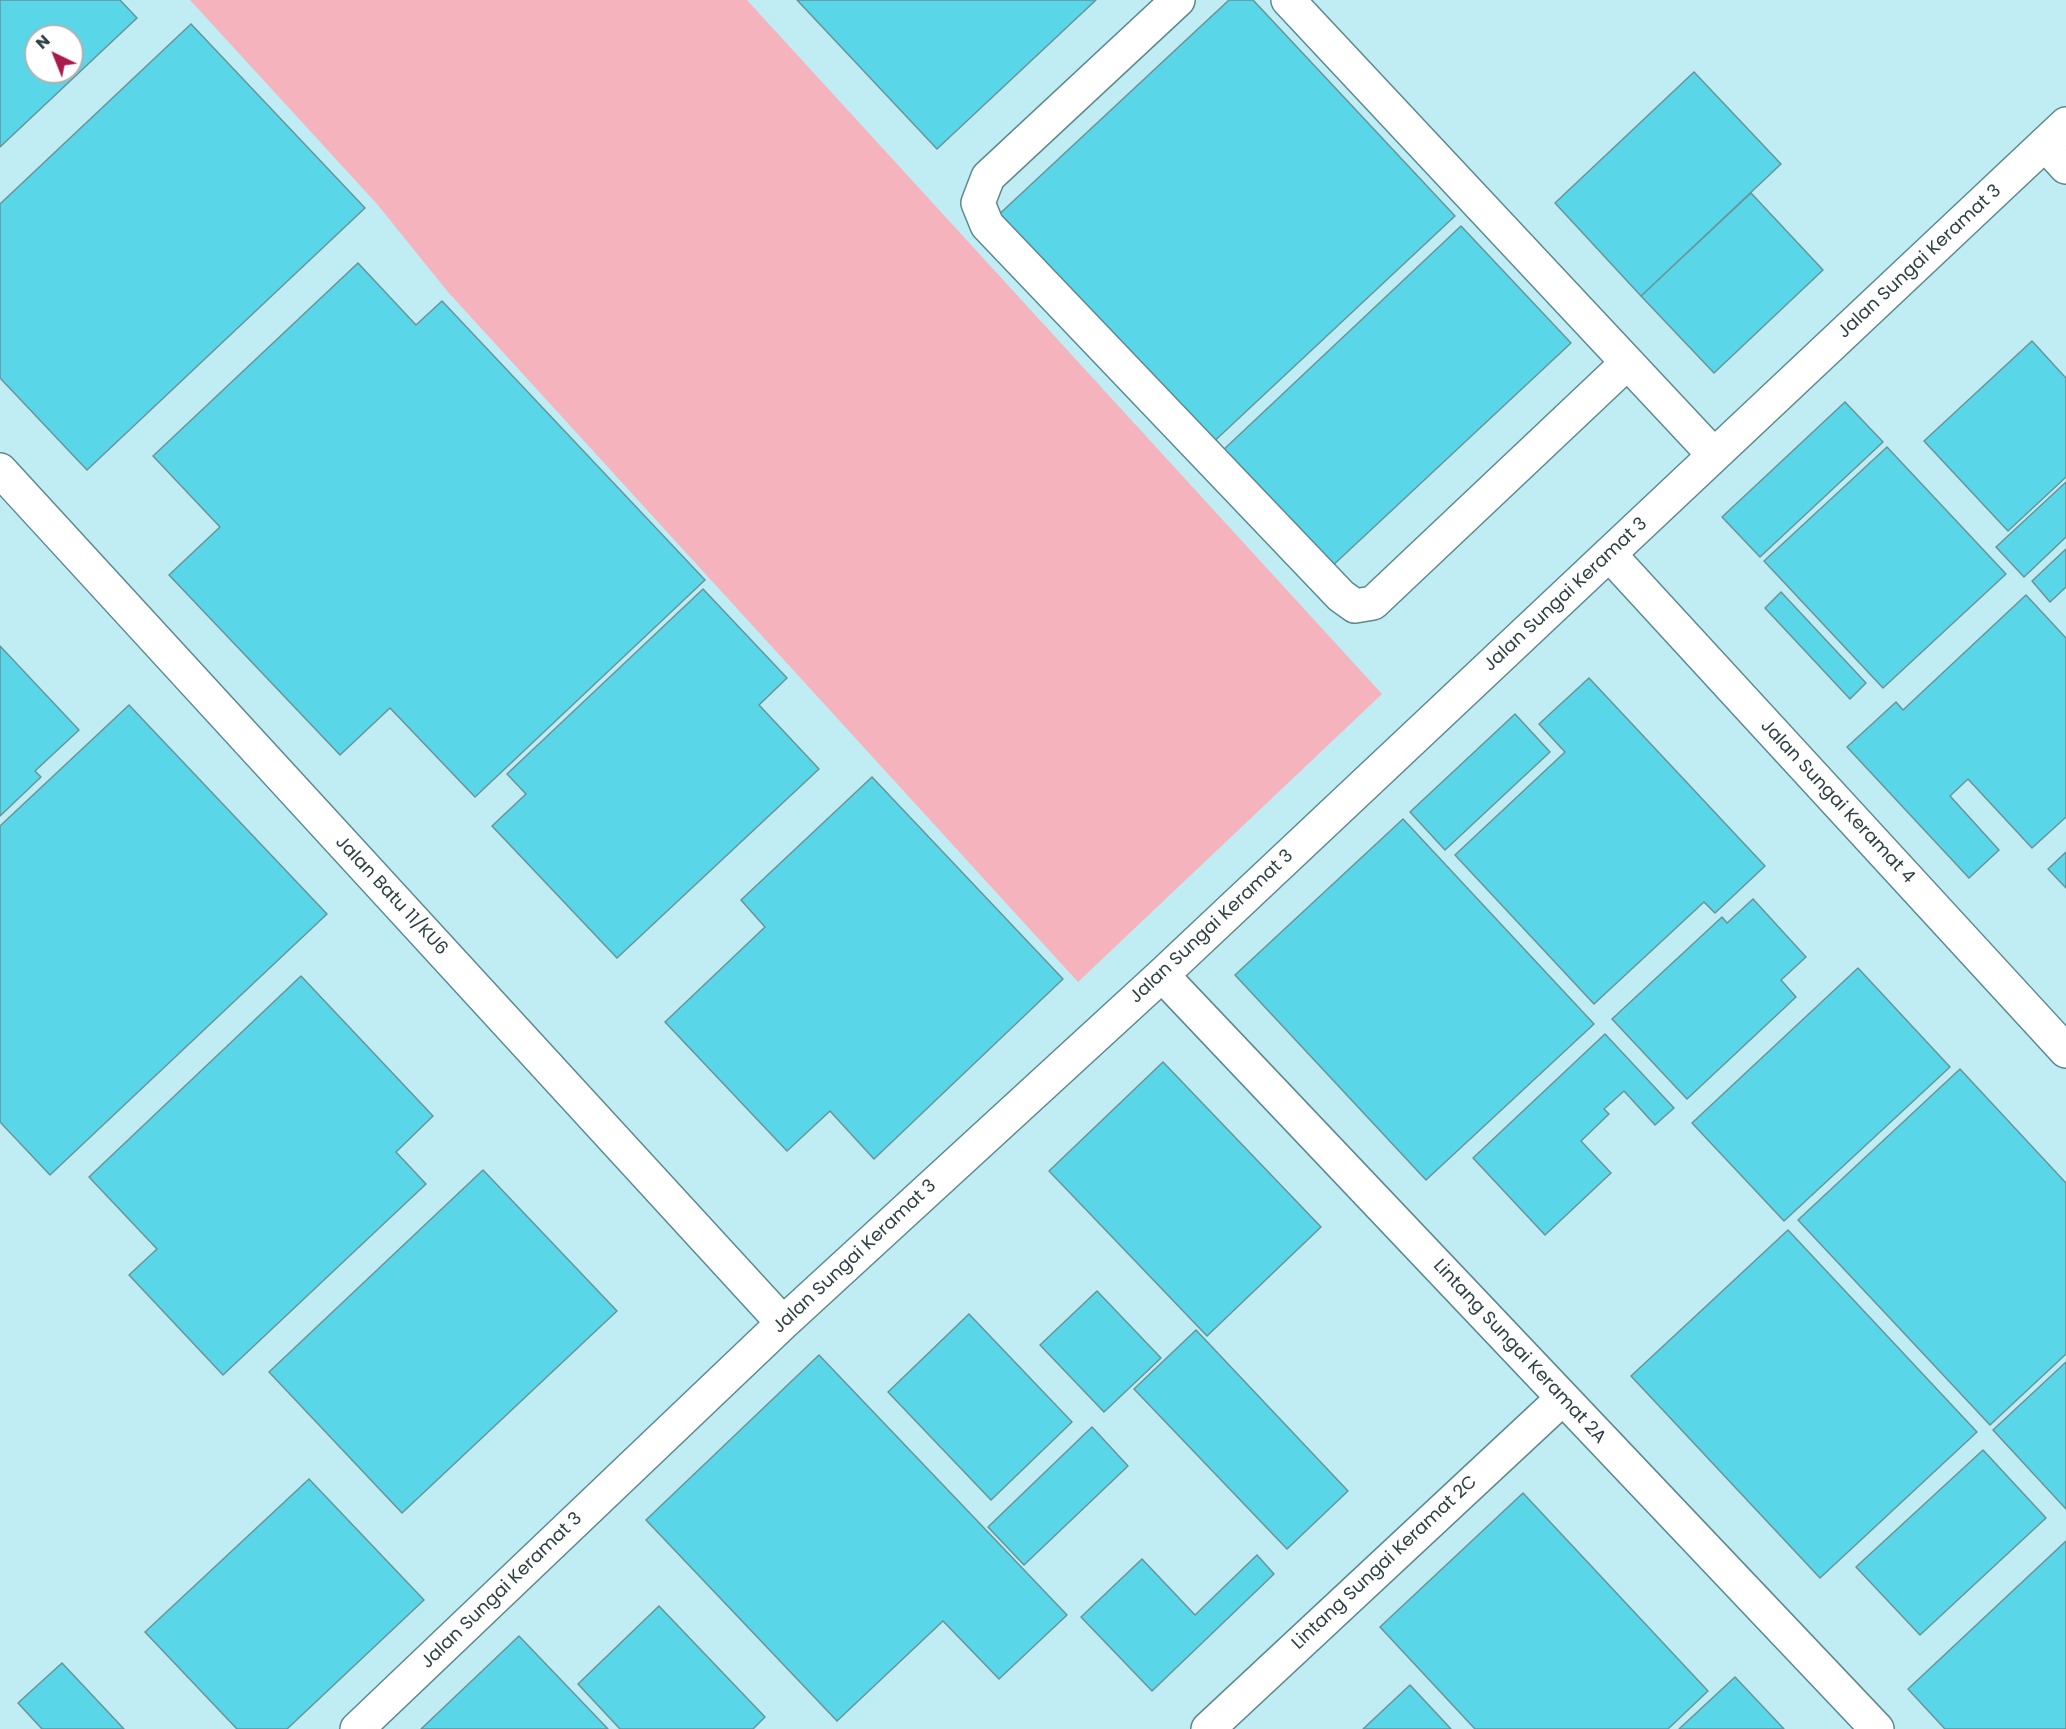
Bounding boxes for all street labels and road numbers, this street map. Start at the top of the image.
street label: Jalan Sungai Keramat 3 [1834,181,2006,343]
street label: Jalan Sungai Keramat 3 [1480,514,1652,676]
street label: Jalan Sungai Keramat 4 [1755,716,1919,888]
street label: Jalan Batu 11/KU6 [330,832,452,960]
street label: Jalan Sungai Keramat 3 [1126,846,1298,1008]
street label: Jalan Sungai Keramat 3 [769,1176,941,1338]
street label: Lintang Sungai Keramat 2A [1428,1256,1610,1448]
street label: Lintang Sungai Keramat 2C [1288,1471,1482,1655]
street label: Jalan Sungai Keramat 3 [417,1508,587,1674]

